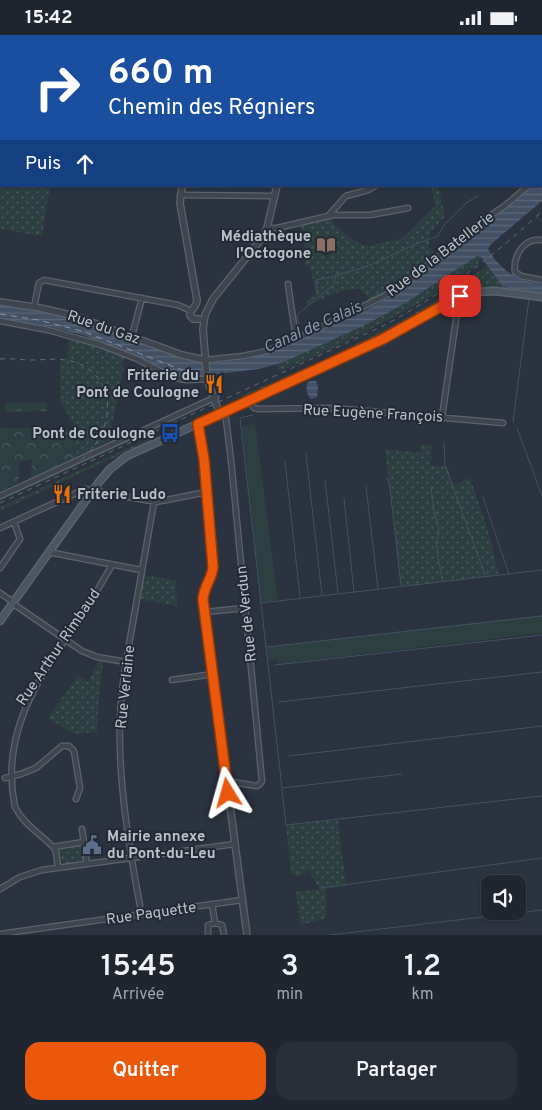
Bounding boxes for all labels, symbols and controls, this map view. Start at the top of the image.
text: 15:42 [25,6,73,30]
text: 660 m [108,52,213,96]
icon: right [25,55,90,120]
text: Chemin des Régniers [108,95,315,122]
icon: ahead [71,150,99,178]
text: Puis [25,152,61,176]
street label: Rue de la Batellerie [383,208,499,302]
place label: Médiathèque l'Octogone [221,228,311,264]
library icon: Médiathèque l'Octogone [315,234,337,256]
pin [439,275,481,317]
icon: arrive [446,282,474,310]
water label: Canal de Calais [261,297,366,358]
street label: Rue du Gaz [65,307,142,350]
place label: Friterie du Pont de Coulogne [76,367,199,403]
restaurant icon: Friterie du Pont de Coulogne [203,373,225,395]
street label: Rue Eugène François [302,401,444,428]
bus stop icon: Pont de Coulogne [159,422,181,444]
place label: Pont de Coulogne [32,425,155,444]
restaurant icon: Friterie Ludo [51,483,73,505]
place label: Friterie Ludo [77,486,166,505]
street label: Rue de Verdun [233,565,262,663]
street label: Rue Arthur Rimbaud [13,586,105,710]
street label: Rue Verlaine [113,644,140,730]
position arrow [201,766,253,818]
place label: Mairie annexe du Pont-du-Leu [107,828,216,864]
public building icon: Mairie annexe du Pont-du-Leu [81,834,103,856]
map controls [481,875,526,920]
button: sound [481,875,526,920]
street label: Rue Paquette [105,899,197,930]
text: 15:45 [101,949,176,986]
text: 3 [281,949,299,986]
text: 1.2 [404,949,441,986]
text: Arrivée [112,985,164,1005]
text: min [276,985,303,1005]
text: km [411,985,434,1005]
button: Quitter [25,1042,266,1100]
button: Partager [276,1042,517,1100]

